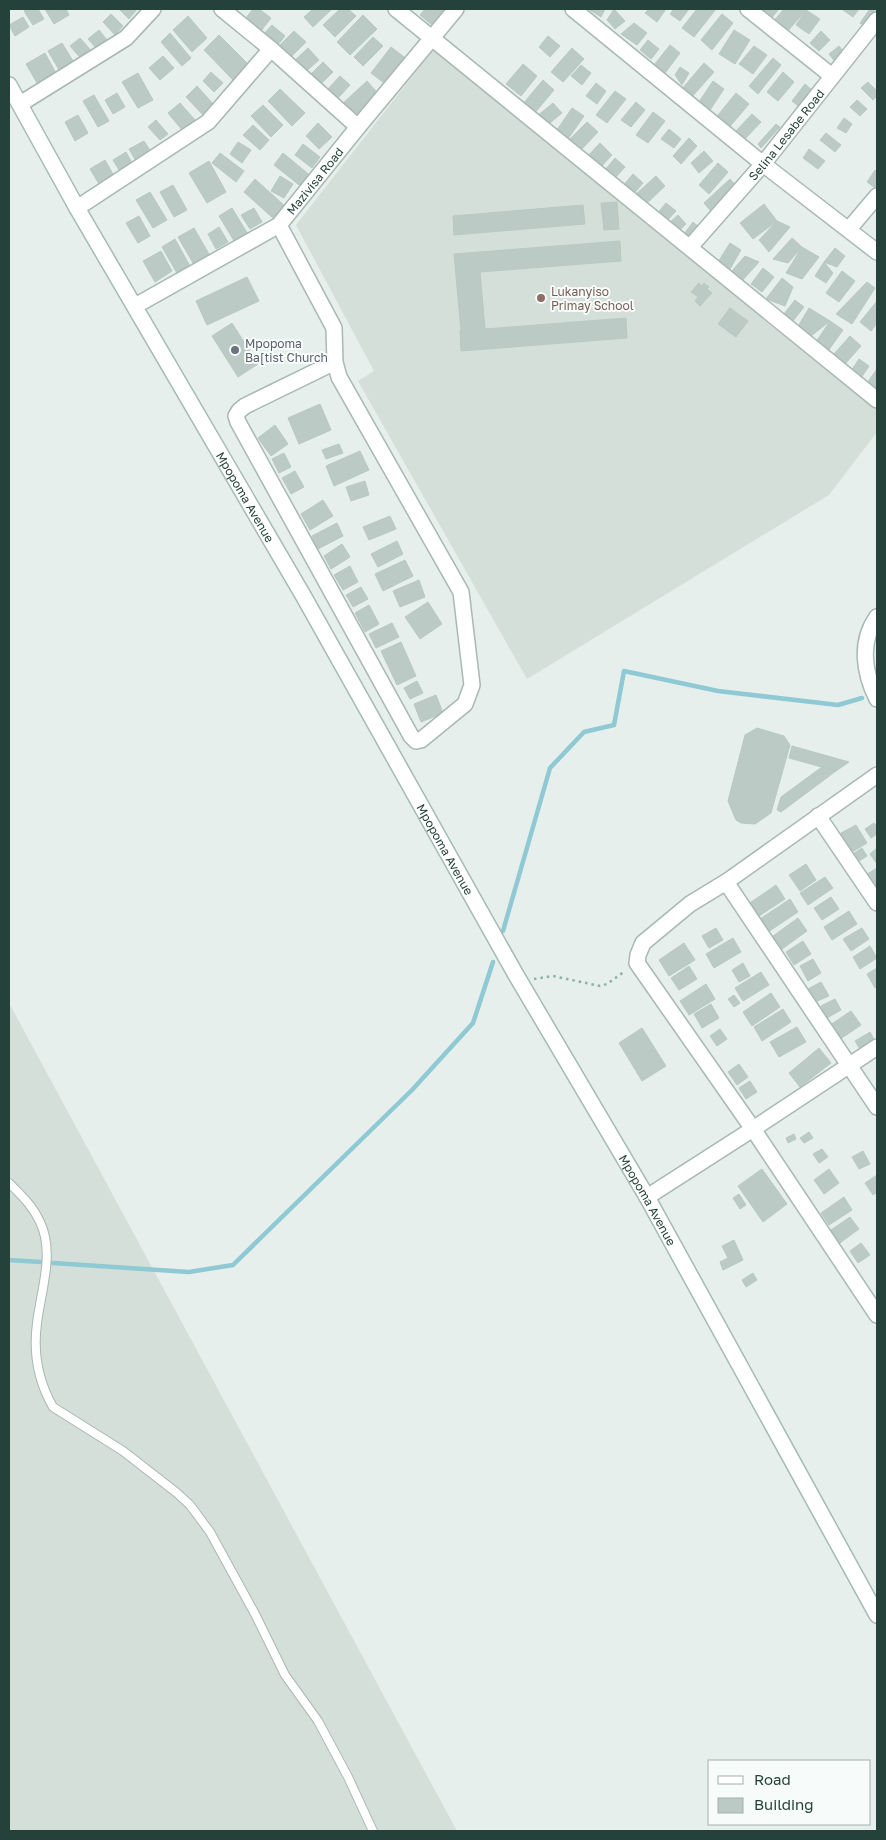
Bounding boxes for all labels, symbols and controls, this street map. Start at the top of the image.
street label: Selina Lesabe Road [745,86,827,183]
street label: Mazivisa Road [283,144,346,217]
place label: Lukanyiso Primay School [551,284,634,313]
marker: Lukanyiso Primay School [535,292,547,304]
place label: Mpopoma Ba[tist Church [245,336,328,365]
marker: Mpopoma Ba[tist Church [229,344,241,356]
street label: Mpopoma Avenue [213,449,278,545]
street label: Mpopoma Avenue [414,801,477,897]
street label: Mpopoma Avenue [616,1152,680,1248]
legend [708,1760,871,1825]
text: Road [754,1770,791,1788]
text: Building [754,1795,814,1813]

